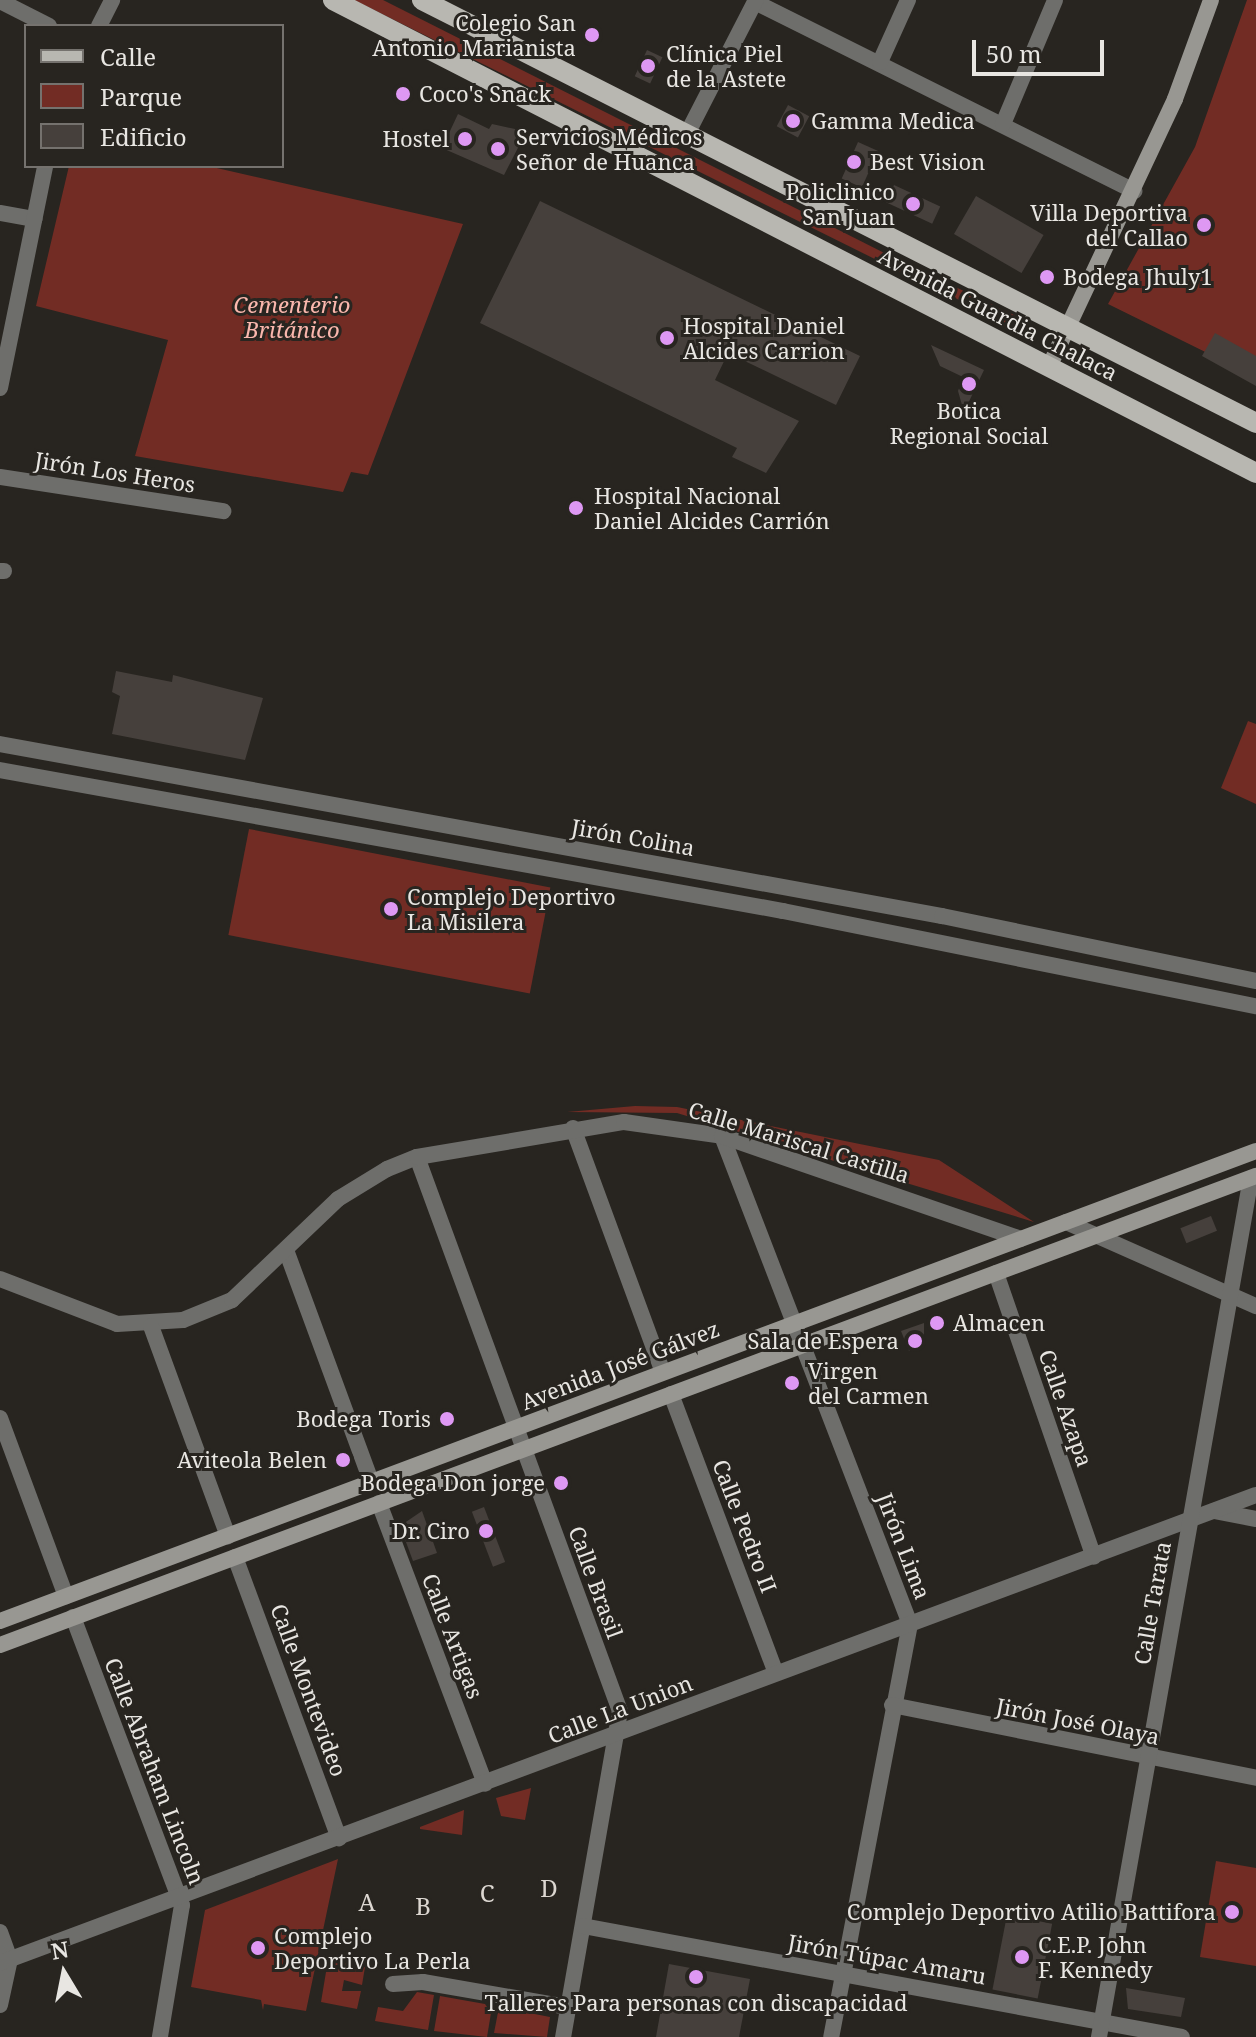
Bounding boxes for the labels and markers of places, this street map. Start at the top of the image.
place label: Colegio San Antonio Marianista [372,9,576,60]
marker: Colegio San Antonio Marianista [583,26,601,44]
place label: Clínica Piel de la Astete [666,40,786,92]
marker: Clínica Piel de la Astete [637,55,659,77]
place label: Coco's Snack [419,81,551,107]
marker: Coco's Snack [394,85,412,103]
place label: Gamma Medica [811,108,975,134]
marker: Gamma Medica [782,110,804,132]
place label: Servicios Médicos Señor de Huanca [516,123,702,174]
place label: Hostel [383,126,449,152]
marker: Hostel [456,130,474,148]
marker: Servicios Médicos Señor de Huanca [487,138,509,160]
place label: Best Vision [870,149,985,175]
marker: Best Vision [845,153,863,171]
place label: Policlinico San Juan [786,178,895,230]
marker: Policlinico San Juan [902,193,924,215]
place label: Villa Deportiva del Callao [1030,199,1188,250]
marker: Villa Deportiva del Callao [1195,216,1213,234]
place label: Bodega Jhuly1 [1063,264,1213,290]
marker: Bodega Jhuly1 [1038,268,1056,286]
place label: Hospital Daniel Alcides Carrion [683,312,845,364]
marker: Hospital Daniel Alcides Carrion [658,329,676,347]
marker: Botica Regional Social [960,375,978,393]
place label: Botica Regional Social [890,397,1048,448]
place label: Hospital Nacional Daniel Alcides Carrión [594,482,830,534]
marker: Hospital Nacional Daniel Alcides Carrión [565,497,587,519]
place label: Complejo Deportivo La Misilera [407,883,616,934]
marker: Complejo Deportivo La Misilera [382,900,400,918]
place label: Almacen [953,1310,1045,1336]
marker: Almacen [928,1314,946,1332]
place label: Sala de Espera [748,1328,899,1354]
marker: Sala de Espera [906,1332,924,1350]
place label: Virgen del Carmen [808,1357,929,1408]
marker: Virgen del Carmen [783,1374,801,1392]
place label: Bodega Toris [296,1406,431,1432]
marker: Bodega Toris [438,1410,456,1428]
place label: Aviteola Belen [177,1447,327,1473]
marker: Aviteola Belen [334,1451,352,1469]
place label: Bodega Don jorge [361,1470,545,1496]
marker: Bodega Don jorge [552,1474,570,1492]
place label: Dr. Ciro [392,1518,470,1544]
marker: Dr. Ciro [477,1522,495,1540]
place label: Complejo Deportivo Atilio Battifora [847,1899,1216,1925]
marker: Complejo Deportivo Atilio Battifora [1223,1903,1241,1921]
place label: Complejo Deportivo La Perla [274,1922,471,1974]
place label: C.E.P. John F. Kennedy [1038,1931,1152,1982]
marker: Complejo Deportivo La Perla [249,1939,267,1957]
marker: C.E.P. John F. Kennedy [1013,1948,1031,1966]
marker: Talleres Para personas con discapacidad [687,1968,705,1986]
place label: Talleres Para personas con discapacidad [485,1990,907,2016]

